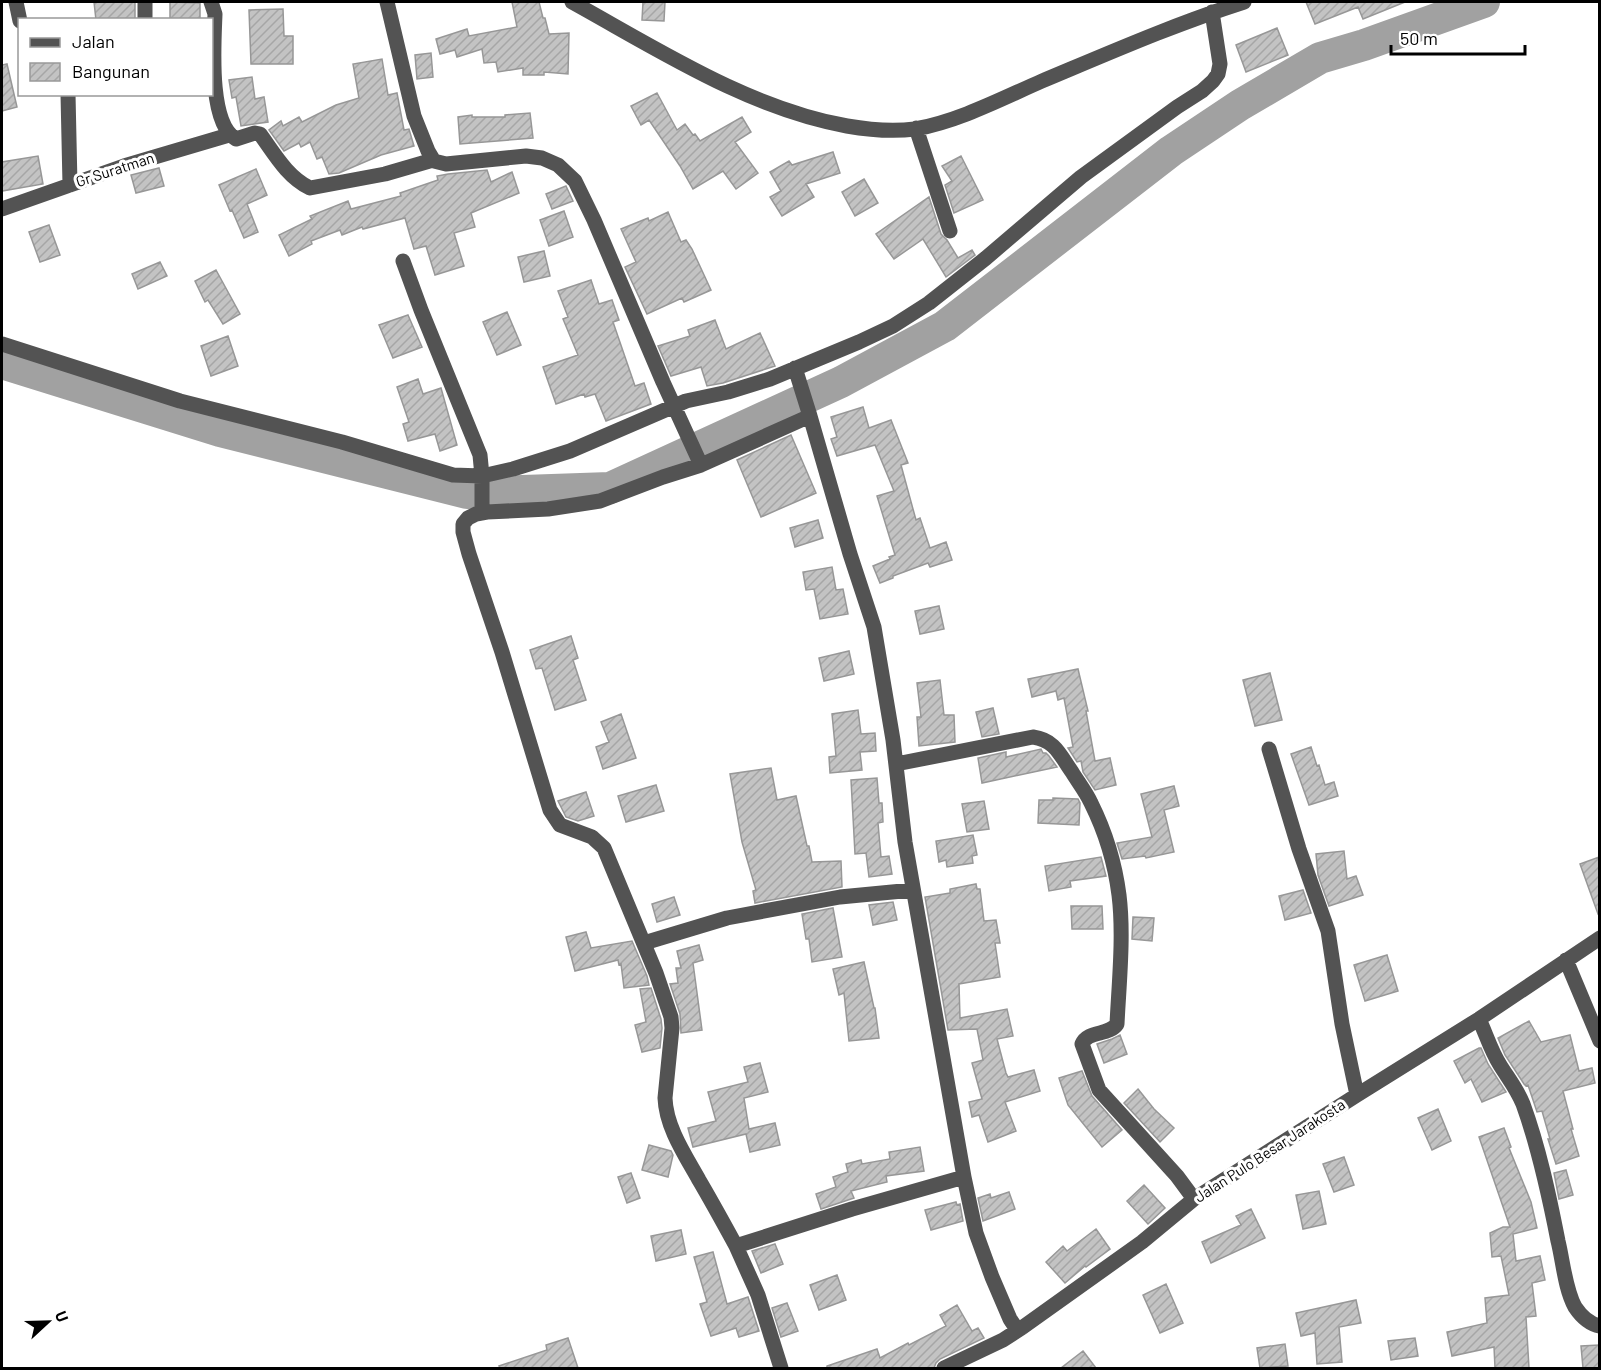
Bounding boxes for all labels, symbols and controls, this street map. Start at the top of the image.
legend [18,18,213,96]
scale bar [1391,18,1524,56]
text: 50 m [1400,27,1438,49]
text: Jalan [72,30,115,52]
text: Bangunan [72,60,150,82]
street label: Gr Suratman [73,148,156,190]
street label: Jalan Pulo Besar Jarakosta [1191,1095,1348,1206]
north arrow [18,1292,78,1352]
text: U [52,1308,73,1324]

